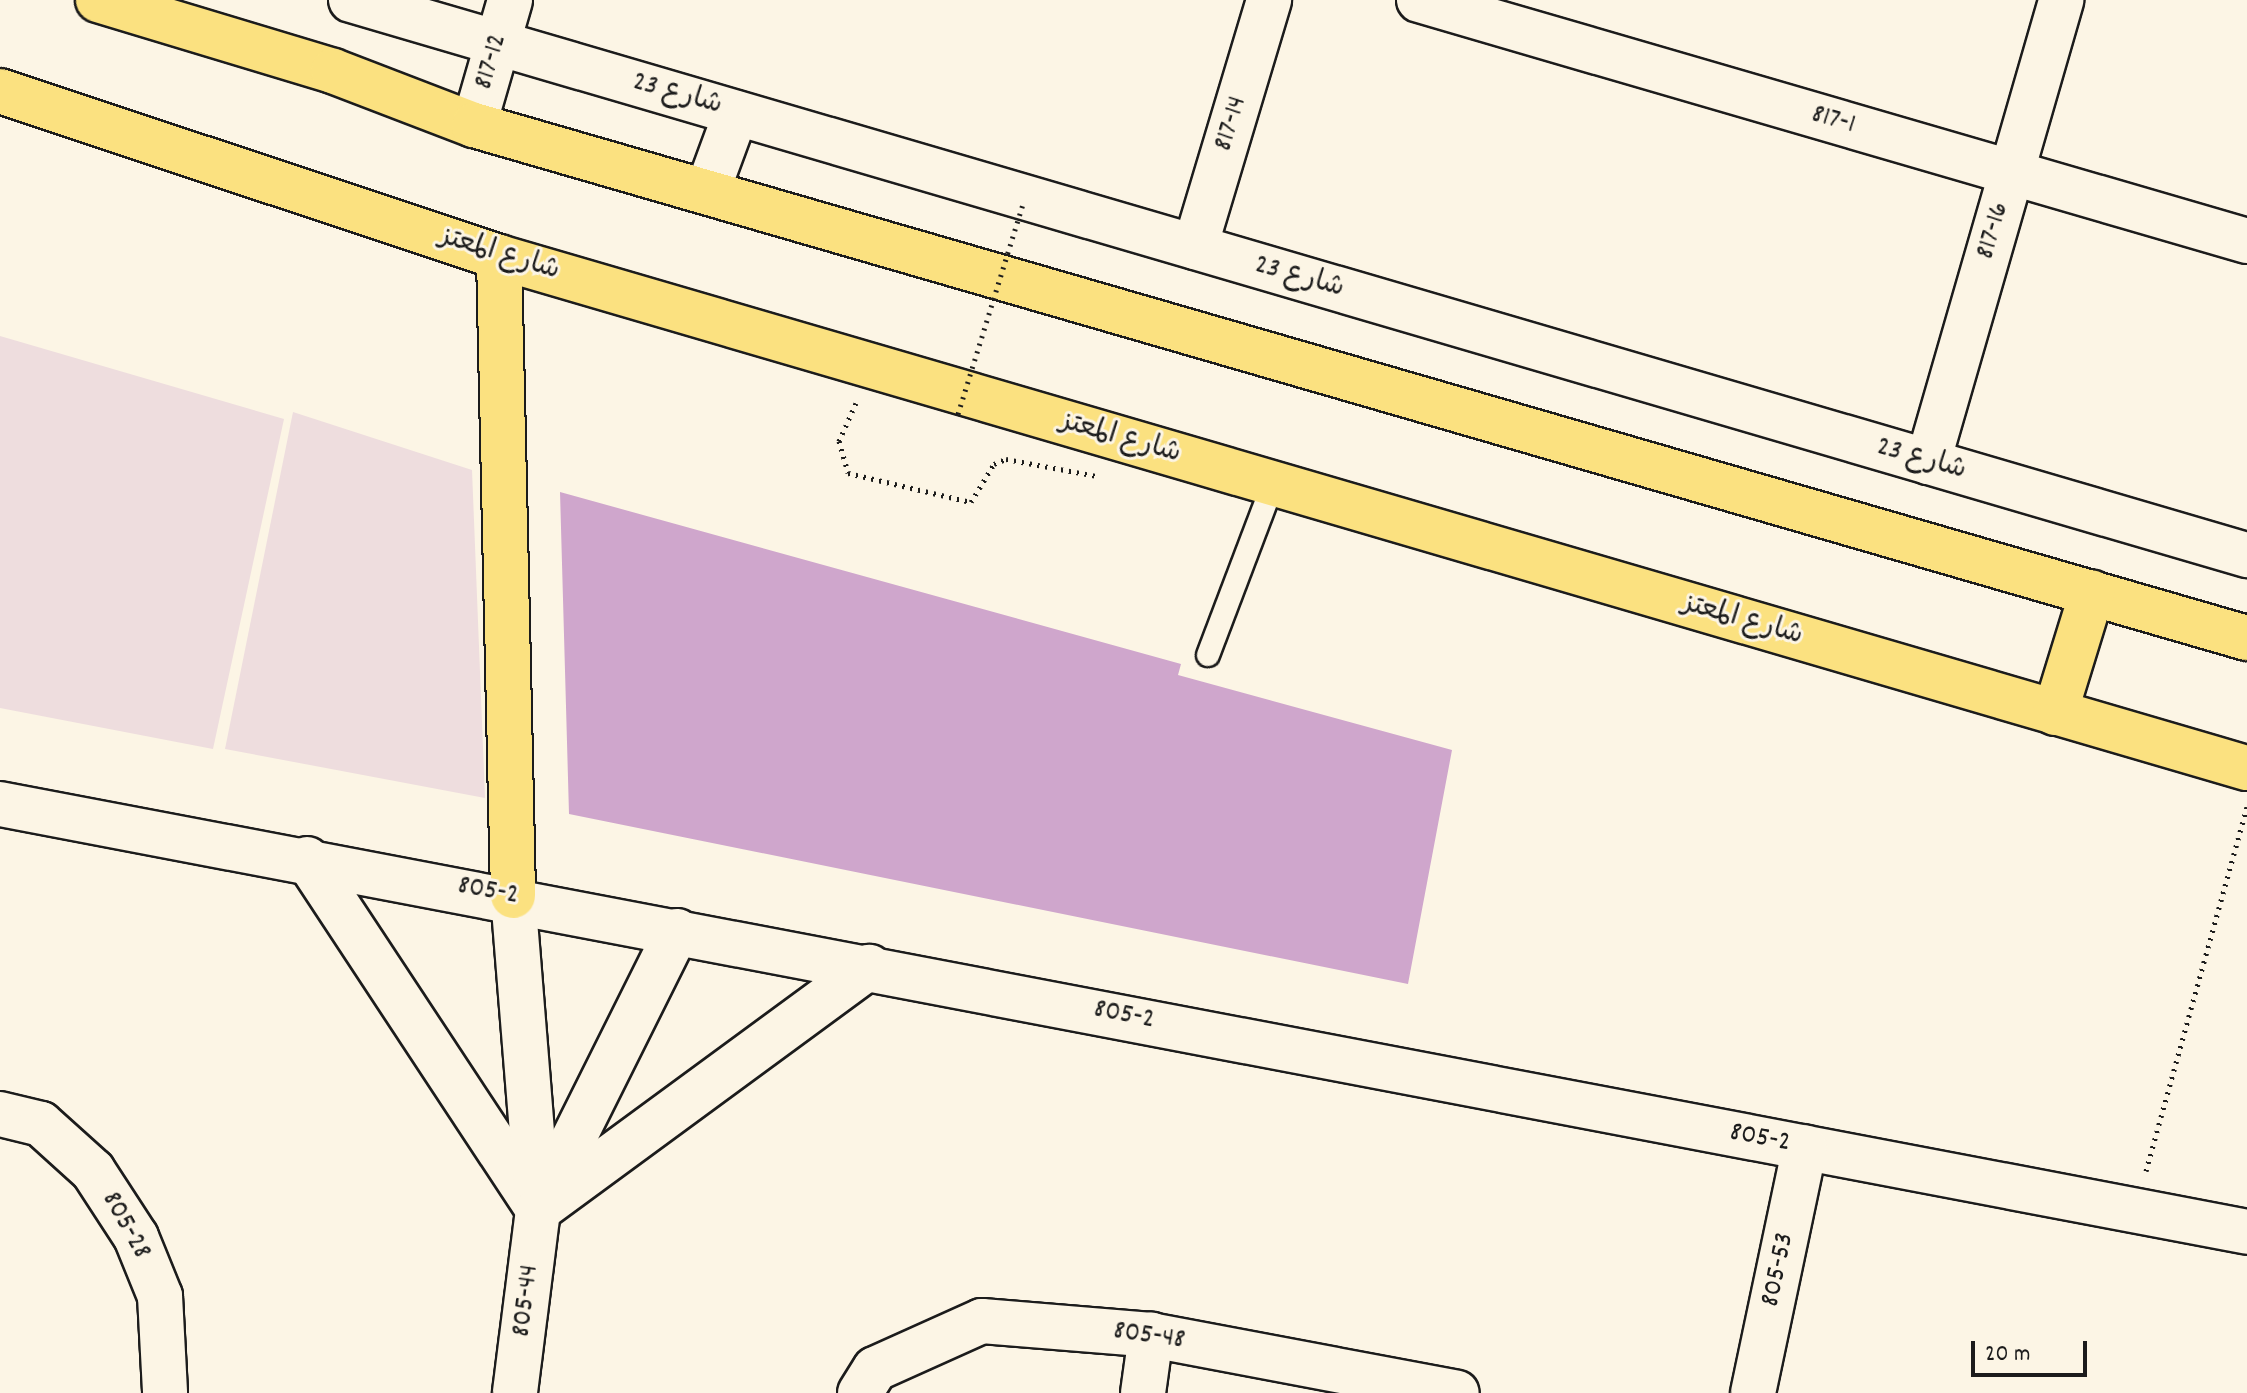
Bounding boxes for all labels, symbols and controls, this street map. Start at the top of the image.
street label: 817-12 [468,30,516,94]
street label: شارع 23 [628,66,726,124]
street label: 817-14 [1208,93,1256,155]
street label: 817-1 [1807,99,1859,143]
street label: 817-16 [1970,199,2018,263]
street label: شارع المعتز [435,221,563,289]
street label: شارع 23 [1250,249,1348,307]
street label: شارع المعتز [1056,406,1184,472]
street label: شارع 23 [1872,431,1970,489]
street label: شارع المعتز [1678,588,1806,654]
street label: 805-2 [455,870,521,914]
street label: 805-2 [1091,994,1157,1038]
street label: 805-2 [1727,1117,1793,1161]
street label: 805-28 [93,1186,157,1266]
street label: 805-53 [1755,1230,1803,1310]
street label: 805-44 [506,1263,548,1339]
street label: 805-48 [1111,1315,1187,1359]
scale bar [1975,1325,2091,1375]
text: 20 m [1985,1338,2031,1372]

